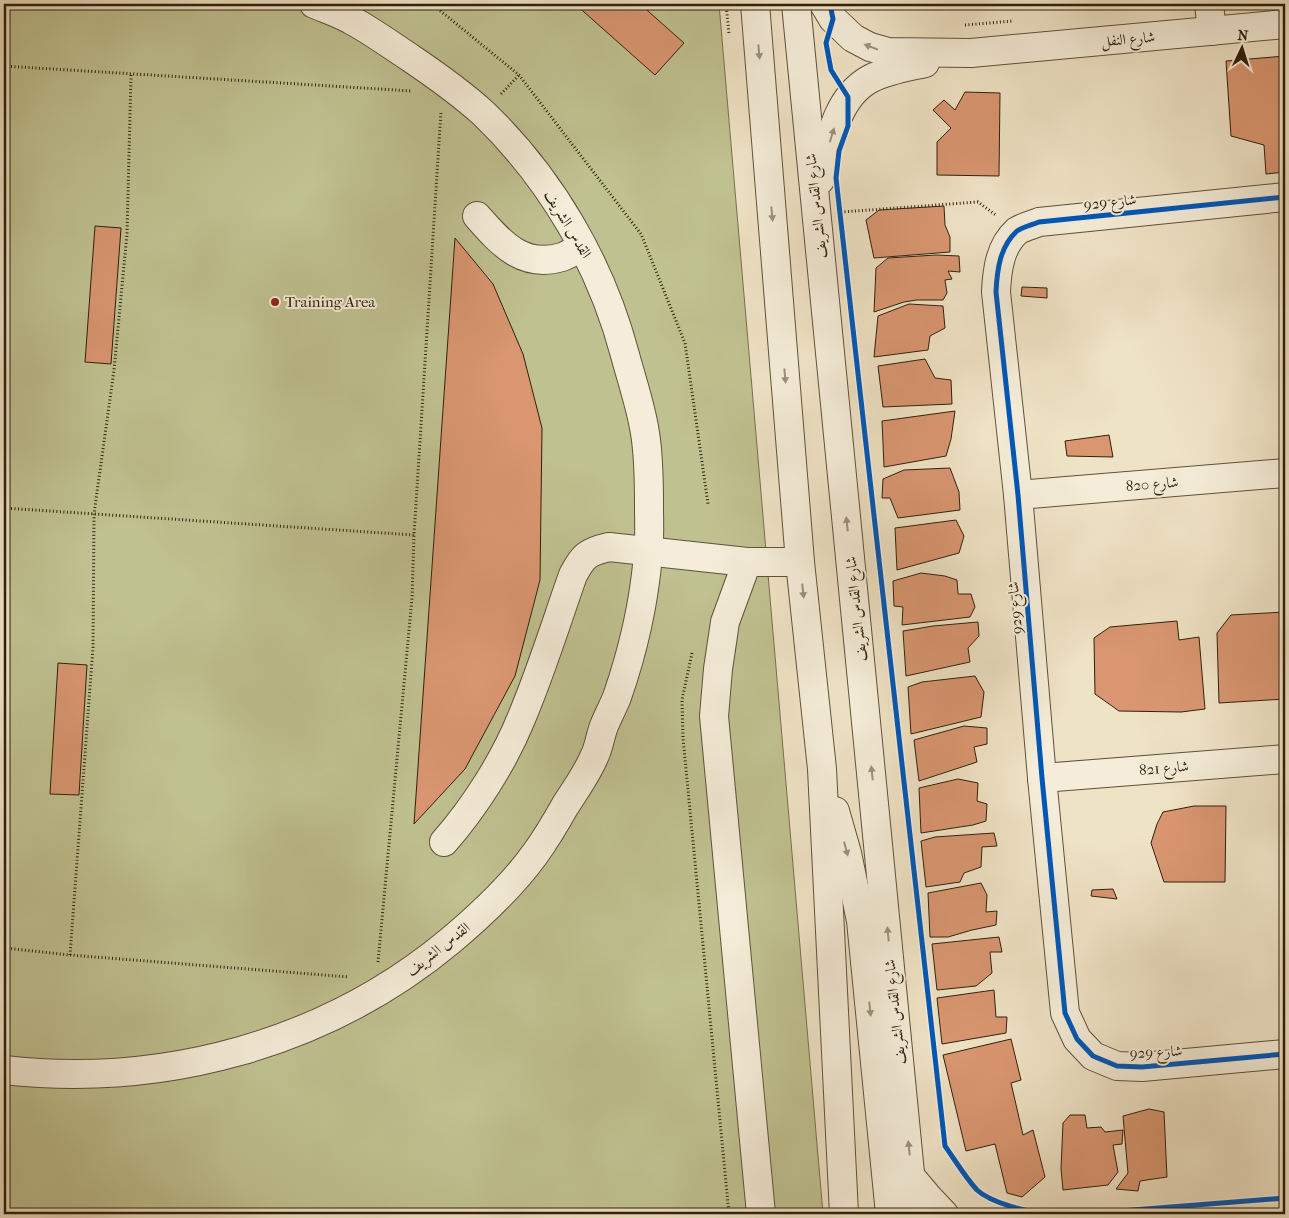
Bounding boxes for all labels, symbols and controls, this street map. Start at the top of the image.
north arrow [1216,22,1266,72]
text: N [1237,27,1249,44]
street label: شارع النفل [1100,28,1156,54]
one-way arrow [864,42,878,50]
one-way arrow [755,45,763,61]
one-way arrow [829,127,837,142]
street label: شارع القدس الشريف [802,152,834,259]
street label: القدس الشريف [540,187,595,262]
street label: شارع 929 [1083,190,1138,218]
one-way arrow [768,207,776,223]
place label: Training Area [285,293,376,311]
marker: Training Area [269,296,281,308]
one-way arrow [781,369,789,385]
street label: شارع 820 [1125,473,1179,499]
one-way arrow [843,515,851,531]
street label: شارع القدس الشريف [842,555,874,662]
street label: شارع 929 [1004,581,1030,635]
one-way arrow [799,583,807,599]
street label: شارع 821 [1138,757,1190,783]
one-way arrow [868,764,876,780]
one-way arrow [842,841,850,856]
street label: القدس الشريف [402,918,474,980]
one-way arrow [884,926,892,942]
street label: شارع القدس الشريف [881,958,913,1065]
one-way arrow [866,1002,874,1018]
street label: شارع 929 [1129,1042,1183,1066]
one-way arrow [905,1140,913,1156]

